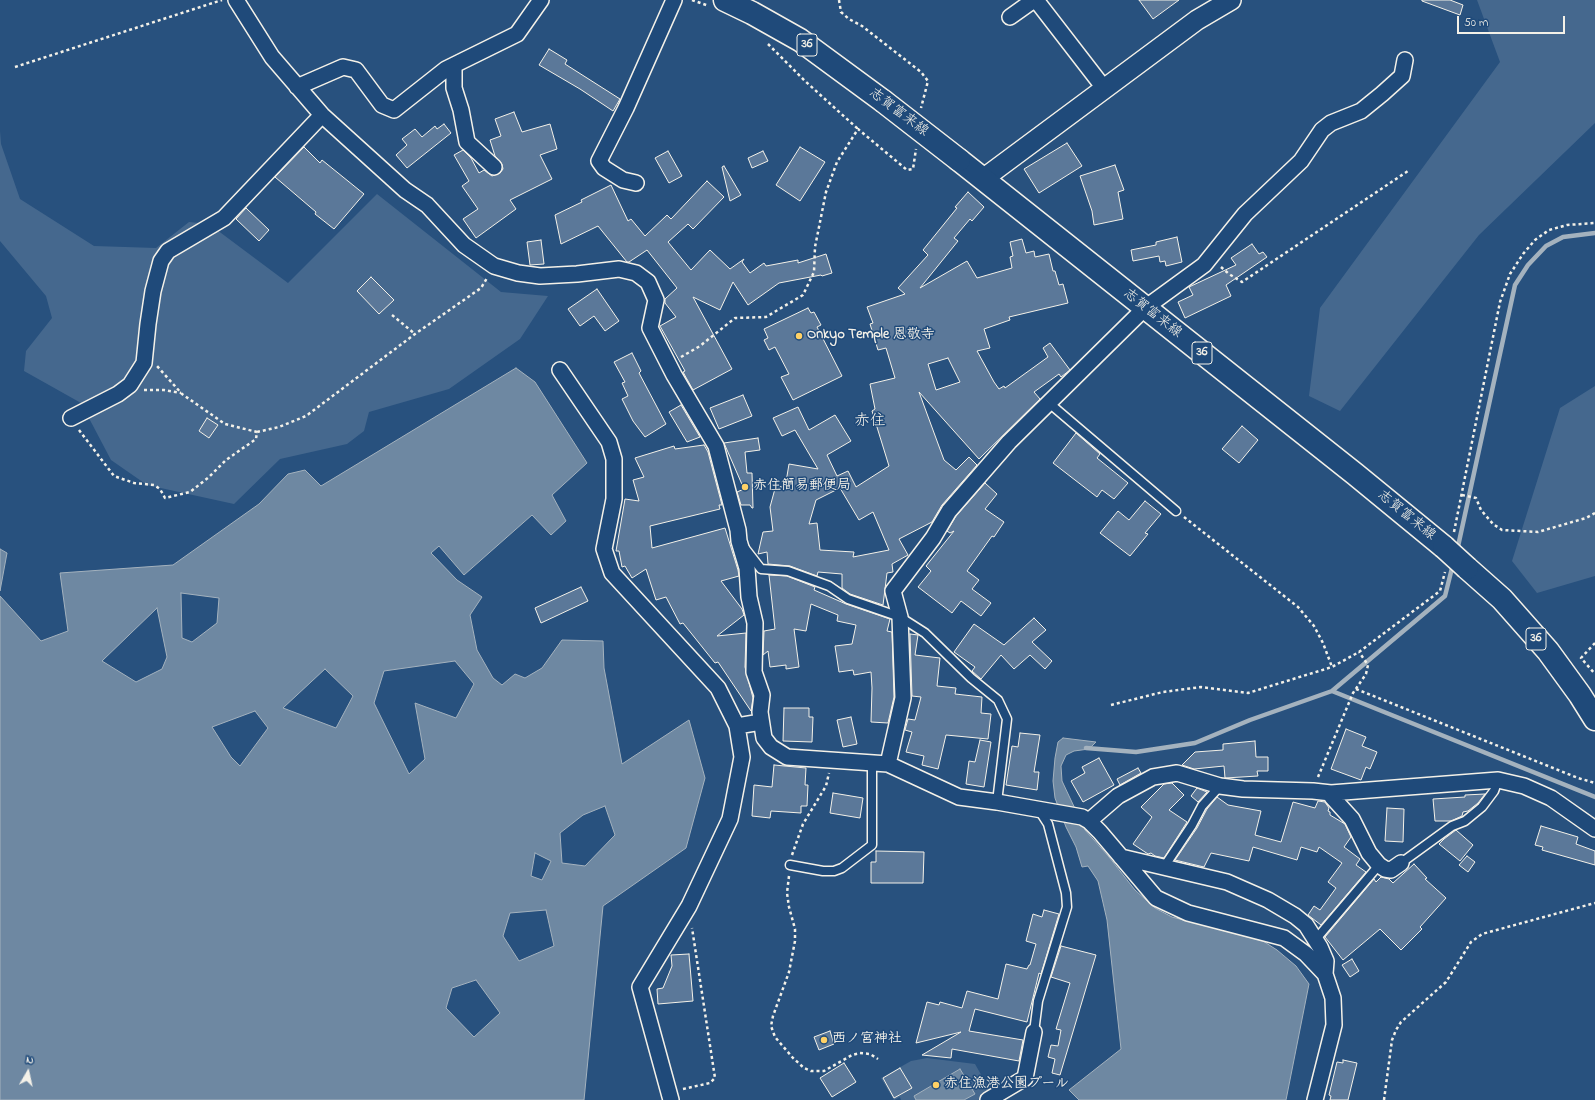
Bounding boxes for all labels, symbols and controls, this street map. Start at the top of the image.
scale bar [1459,8,1567,34]
text: 50 m [1464,14,1488,32]
road number: 36 [797,34,817,56]
street label: 志賀富来線 [865,85,931,141]
street label: 志賀富来線 [1119,286,1185,342]
place label: Onkyo Temple 恩敬寺 [807,328,935,344]
marker: Onkyo Temple 恩敬寺 [794,331,804,341]
road number: 36 [1192,342,1212,364]
district label: 赤住 [854,412,886,432]
place label: 赤住簡易郵便局 [753,479,851,495]
marker: 赤住簡易郵便局 [740,482,750,492]
street label: 志賀富来線 [1374,487,1438,545]
road number: 36 [1526,628,1546,650]
place label: 西ノ宮神社 [832,1032,902,1048]
marker: 西ノ宮神社 [819,1035,829,1045]
north arrow [8,1052,48,1092]
text: N [25,1052,35,1069]
place label: 赤住漁港公園プール [944,1077,1069,1093]
marker: 赤住漁港公園プール [931,1080,941,1090]

